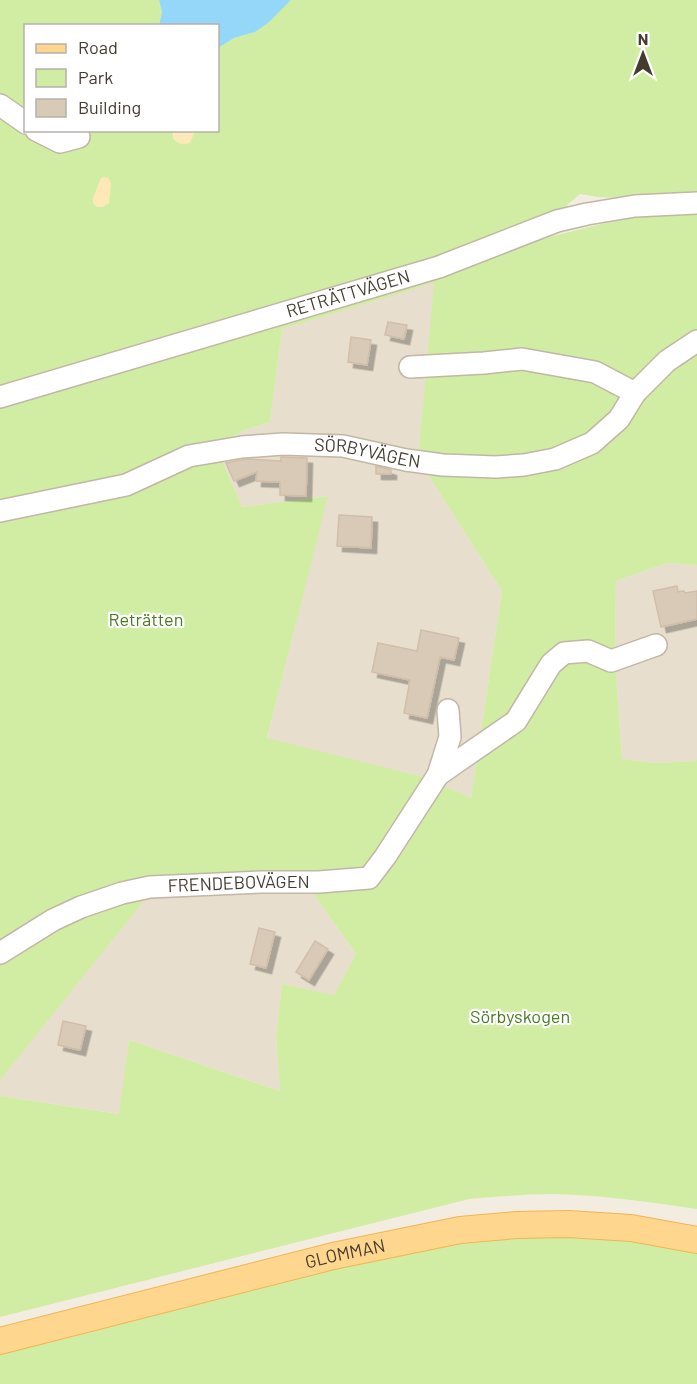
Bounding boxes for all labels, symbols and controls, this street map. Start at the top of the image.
legend [24,24,219,132]
north arrow [613,24,673,84]
text: N [638,29,648,48]
text: Road [78,36,118,58]
text: Park [78,66,113,88]
text: Building [78,96,141,118]
street label: RETRÄTTVÄGEN [283,264,412,322]
street label: SÖRBYVÄGEN [314,433,422,472]
park label: Reträtten [109,608,183,630]
street label: FRENDEBOVÄGEN [167,870,310,896]
park label: Sörbyskogen [470,1005,570,1027]
street label: GLOMMAN [303,1234,387,1273]

